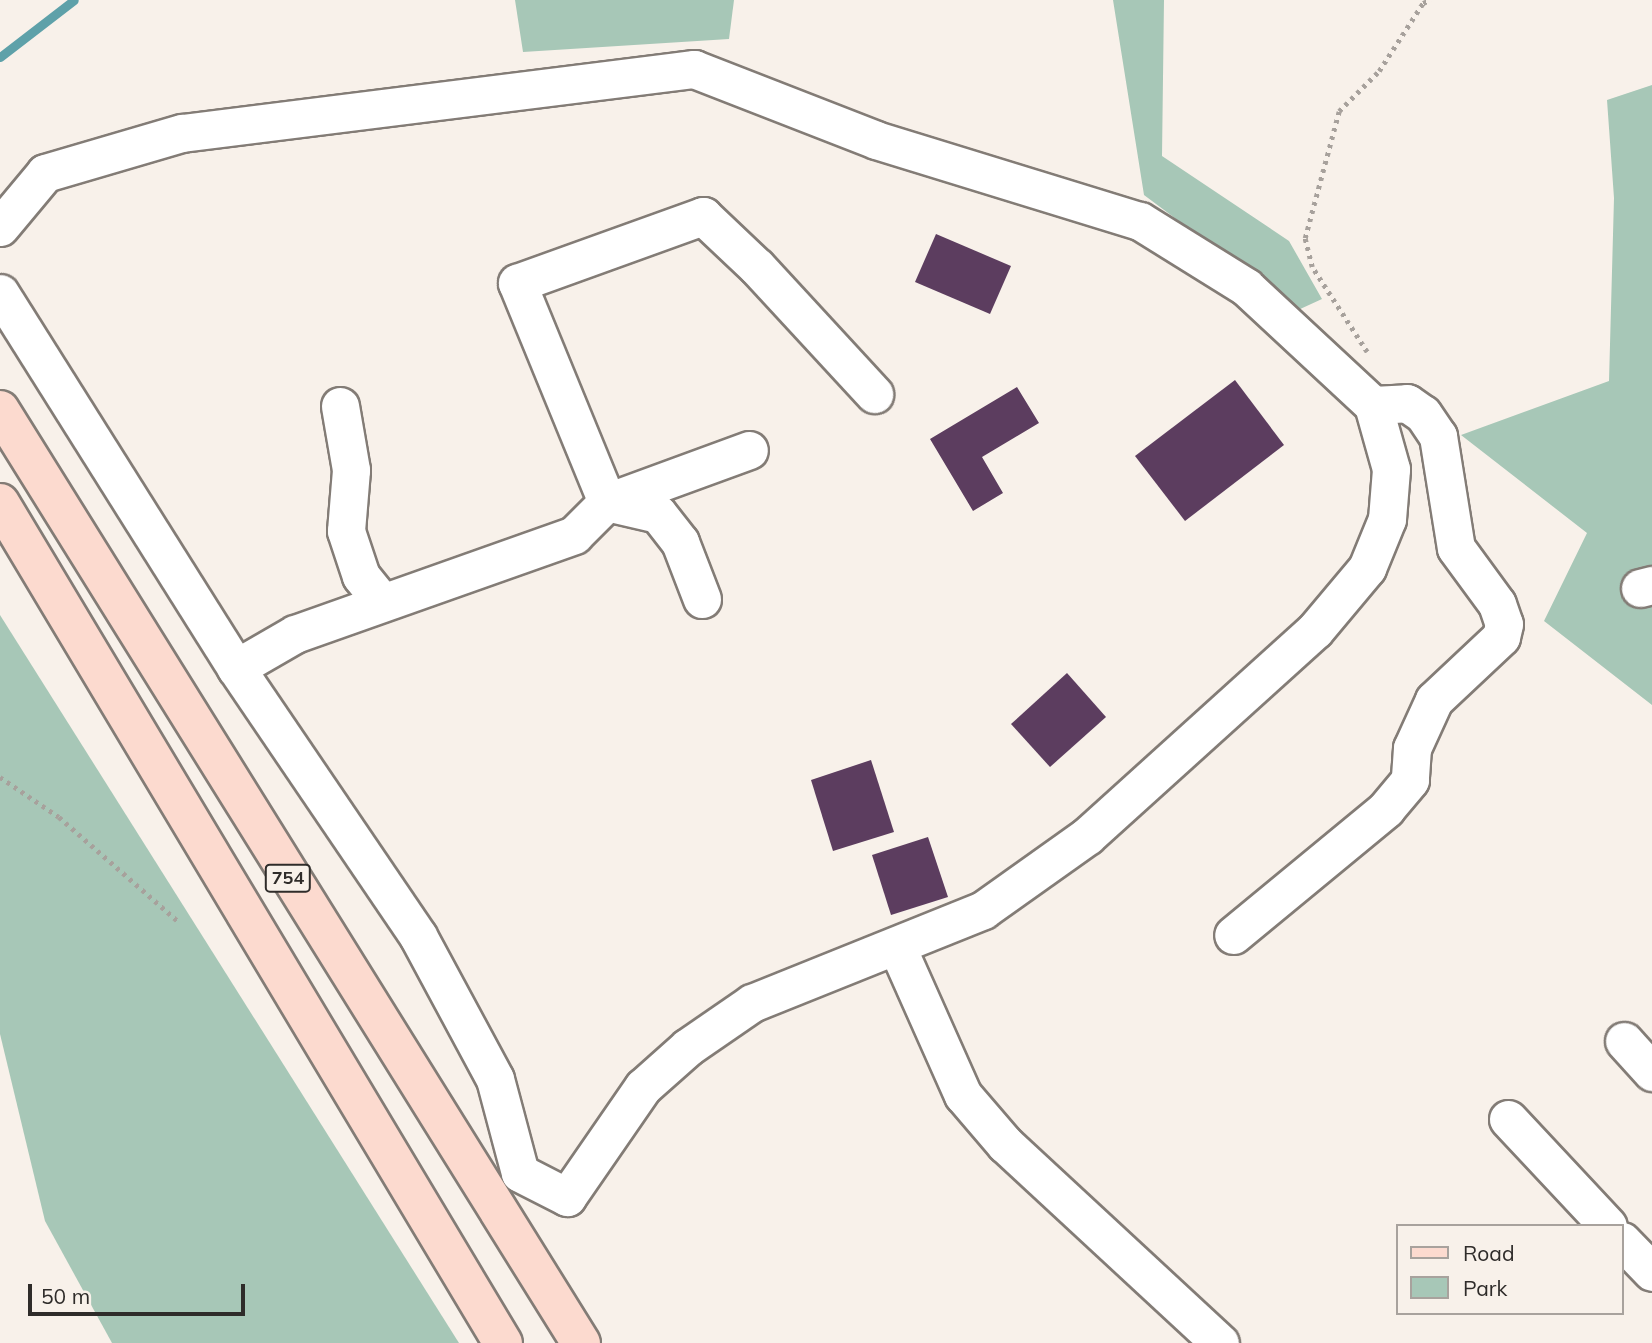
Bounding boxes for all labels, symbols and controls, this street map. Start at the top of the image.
road number: 754 [264,864,312,892]
legend [1396,1224,1624,1315]
text: Road [1463,1240,1514,1266]
scale bar [32,1270,248,1314]
text: Park [1463,1275,1507,1301]
text: 50 m [41,1283,90,1309]

